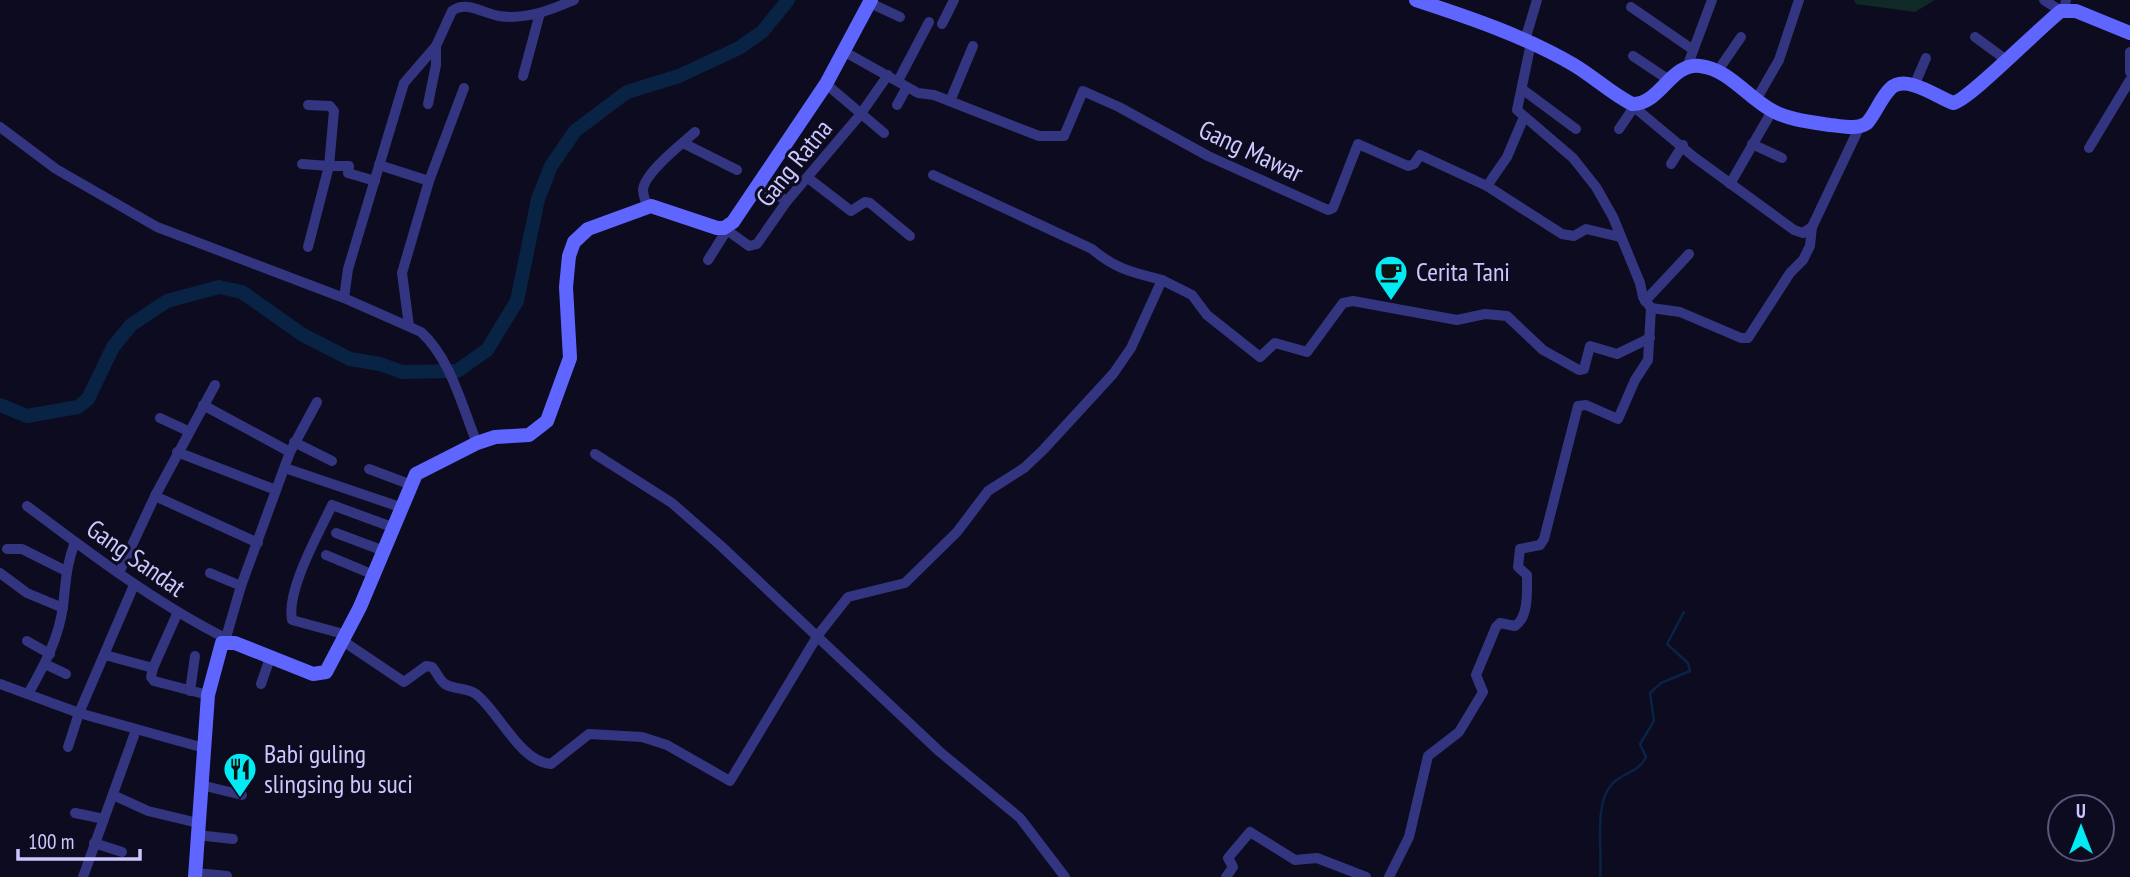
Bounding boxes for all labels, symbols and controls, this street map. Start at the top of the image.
street label: Gang Ratna [748,112,839,213]
street label: Gang Mawar [1194,112,1309,189]
cafe icon: Cerita Tani [1372,253,1410,302]
place label: Cerita Tani [1416,255,1510,288]
street label: Gang Sandat [80,512,192,604]
place label: Babi guling slingsing bu suci [264,737,413,800]
restaurant icon: Babi guling slingsing bu suci [221,750,259,799]
north arrow [2046,793,2116,863]
text: U [2076,799,2086,823]
scale bar [18,818,140,862]
text: 100 m [28,828,74,855]

